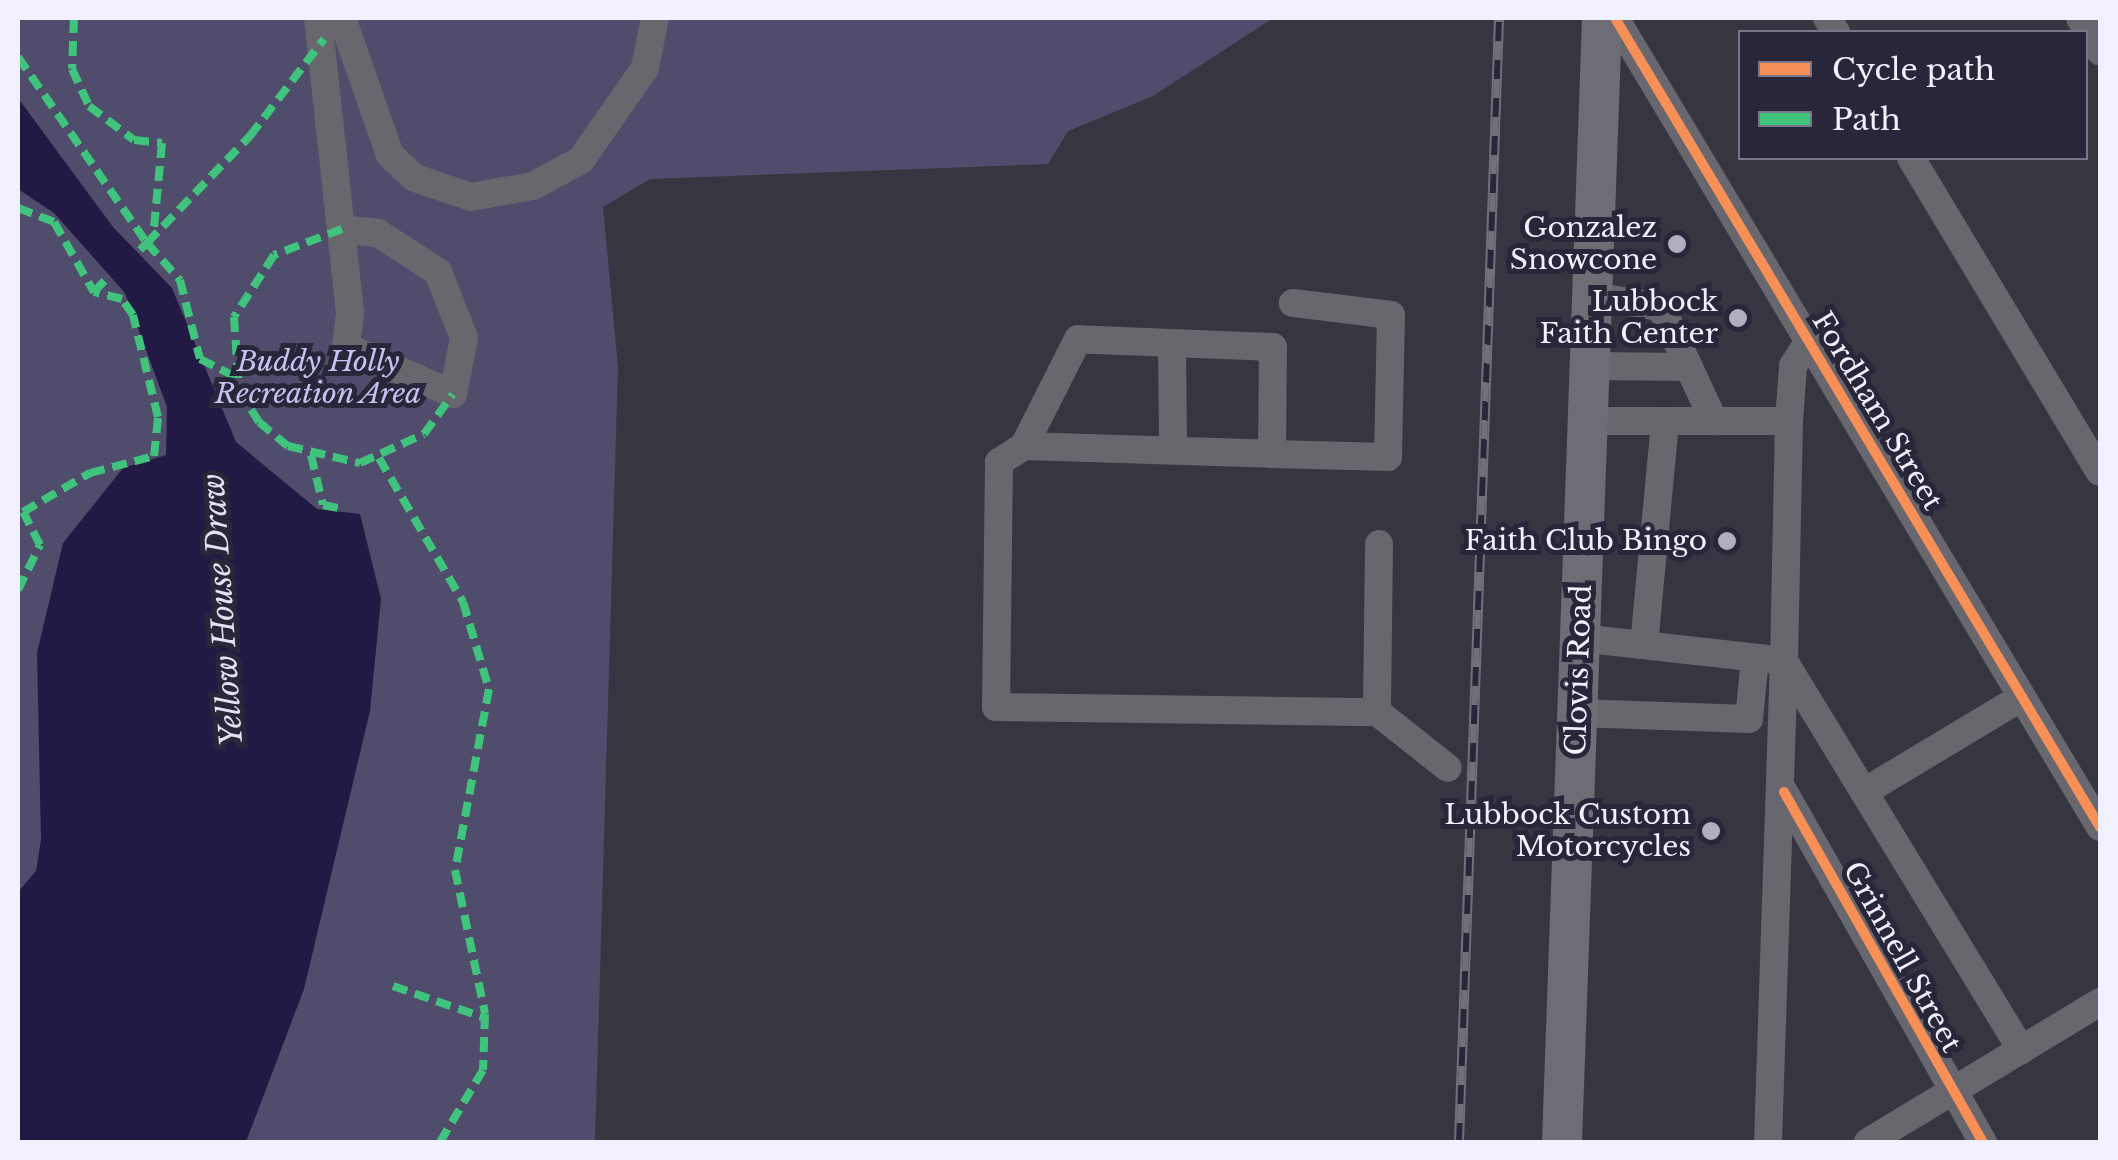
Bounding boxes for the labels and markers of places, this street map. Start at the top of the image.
place label: Gonzalez Snowcone [1510,211,1657,277]
marker: Gonzalez Snowcone [1666,233,1688,255]
place label: Lubbock Faith Center [1540,285,1718,351]
marker: Lubbock Faith Center [1727,307,1749,329]
place label: Faith Club Bingo [1464,524,1707,558]
marker: Faith Club Bingo [1716,530,1738,552]
place label: Lubbock Custom Motorcycles [1444,798,1691,864]
marker: Lubbock Custom Motorcycles [1700,820,1722,842]

